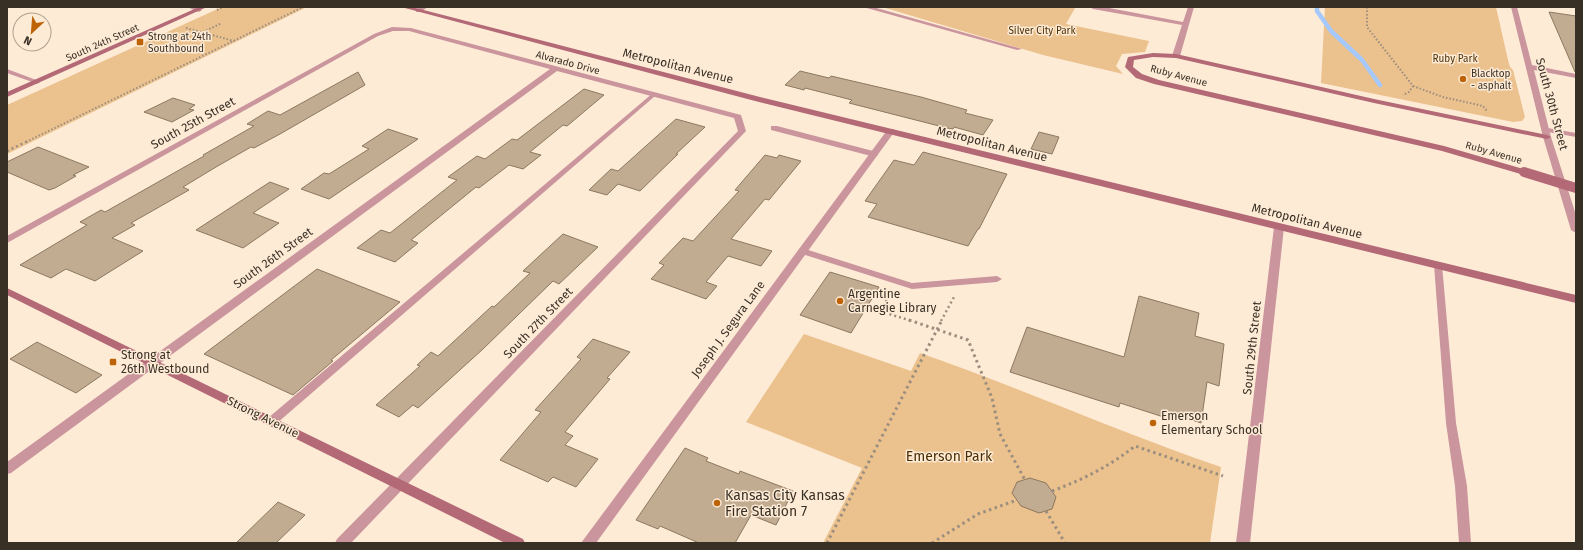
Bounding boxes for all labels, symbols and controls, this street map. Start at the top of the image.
north arrow [12,12,52,52]
street label: South 24th Street [64,21,141,64]
park label: Silver City Park [1008,25,1076,37]
place label: Strong at 24th Southbound [148,31,211,55]
text: N [22,33,34,48]
marker: Strong at 24th Southbound [135,37,145,47]
street label: Metropolitan Avenue [621,45,735,87]
street label: Alvarado Drive [534,49,601,77]
park label: Ruby Park [1432,53,1478,65]
street label: South 30th Street [1533,56,1571,152]
street label: Ruby Avenue [1149,63,1209,89]
place label: Blacktop - asphalt [1471,68,1512,92]
marker: Blacktop - asphalt [1458,74,1468,84]
street label: South 25th Street [148,94,238,152]
street label: Metropolitan Avenue [935,123,1049,165]
street label: Ruby Avenue [1464,139,1524,167]
street label: Metropolitan Avenue [1250,200,1364,242]
street label: South 26th Street [231,224,316,291]
street label: Joseph J. Segura Lane [688,278,768,380]
street label: South 27th Street [501,284,576,361]
place label: Argentine Carnegie Library [848,287,937,315]
marker: Argentine Carnegie Library [835,296,845,306]
street label: South 29th Street [1240,300,1264,396]
place label: Strong at 26th Westbound [121,348,209,376]
marker: Strong at 26th Westbound [108,357,118,367]
street label: Strong Avenue [225,394,301,440]
place label: Emerson Elementary School [1161,409,1263,437]
marker: Emerson Elementary School [1148,418,1158,428]
park label: Emerson Park [906,448,993,465]
place label: Kansas City Kansas Fire Station 7 [725,487,845,520]
marker: Kansas City Kansas Fire Station 7 [712,498,722,508]

